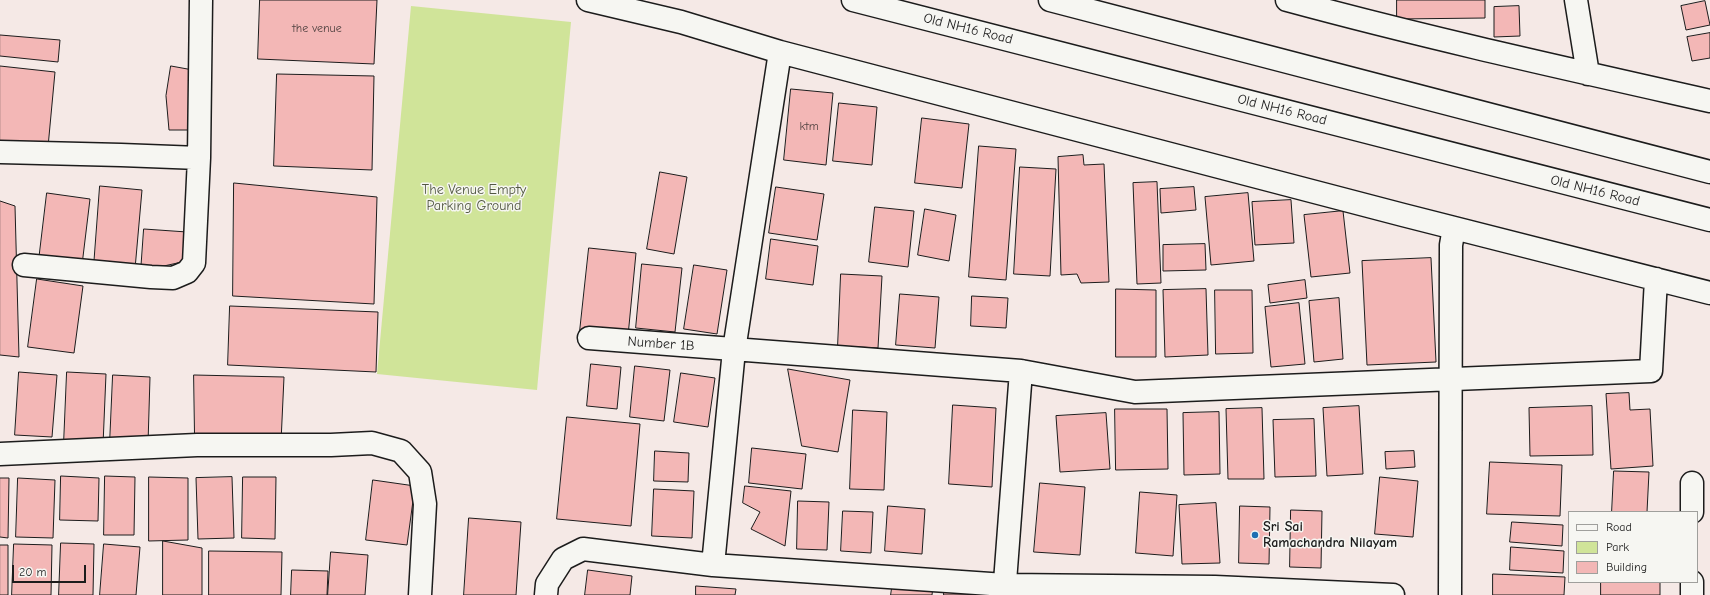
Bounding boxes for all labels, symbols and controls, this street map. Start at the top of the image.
street label: Old NH16 Road [922,10,1014,48]
house number: the venue [292,22,342,36]
street label: Old NH16 Road [1236,91,1328,129]
house number: ktm [799,120,819,134]
street label: Old NH16 Road [1549,172,1641,210]
park label: The Venue Empty Parking Ground [422,182,526,214]
street label: Number 1B [627,333,695,355]
legend [1568,511,1698,583]
place label: Sri Sai Ramachandra Nilayam [1263,519,1397,552]
text: Road [1606,520,1632,534]
marker: Sri Sai Ramachandra Nilayam [1250,530,1260,540]
text: Park [1606,540,1629,554]
scale bar [14,557,88,583]
text: Building [1606,560,1647,574]
text: 20 m [19,565,47,579]

